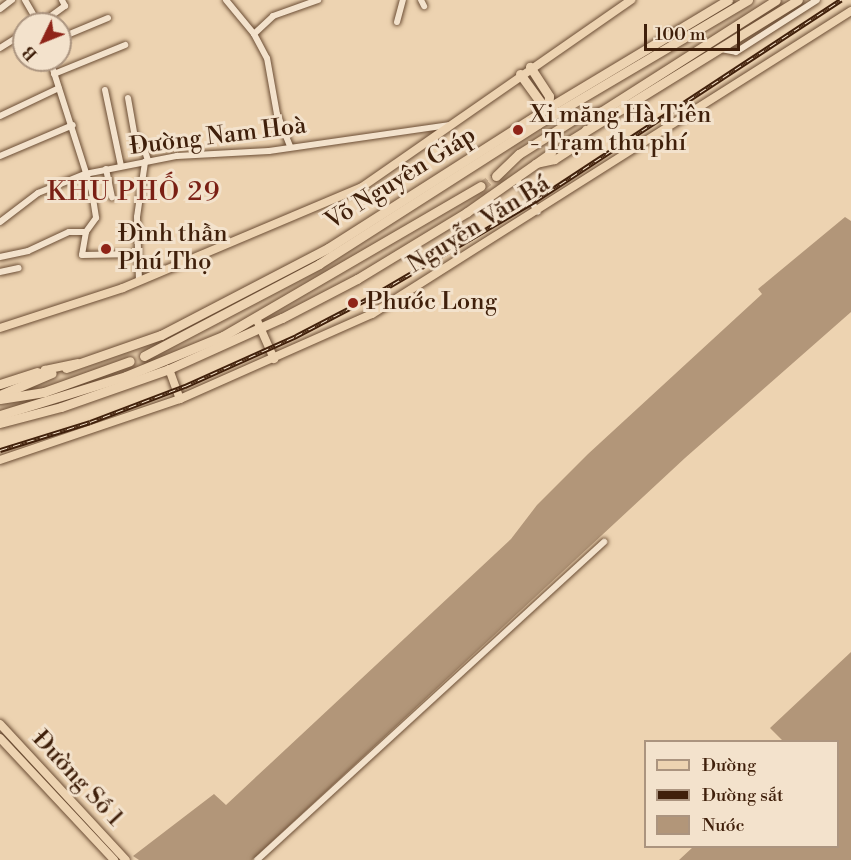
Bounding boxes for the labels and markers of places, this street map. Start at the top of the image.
place label: Xi măng Hà Tiên - Trạm thu phí [530,102,711,158]
marker: Xi măng Hà Tiên - Trạm thu phí [511,123,525,137]
place label: Đình thần Phú Thọ [118,221,228,277]
marker: Đình thần Phú Thọ [99,242,113,256]
place label: Phước Long [366,289,497,317]
marker: Phước Long [344,294,362,312]

